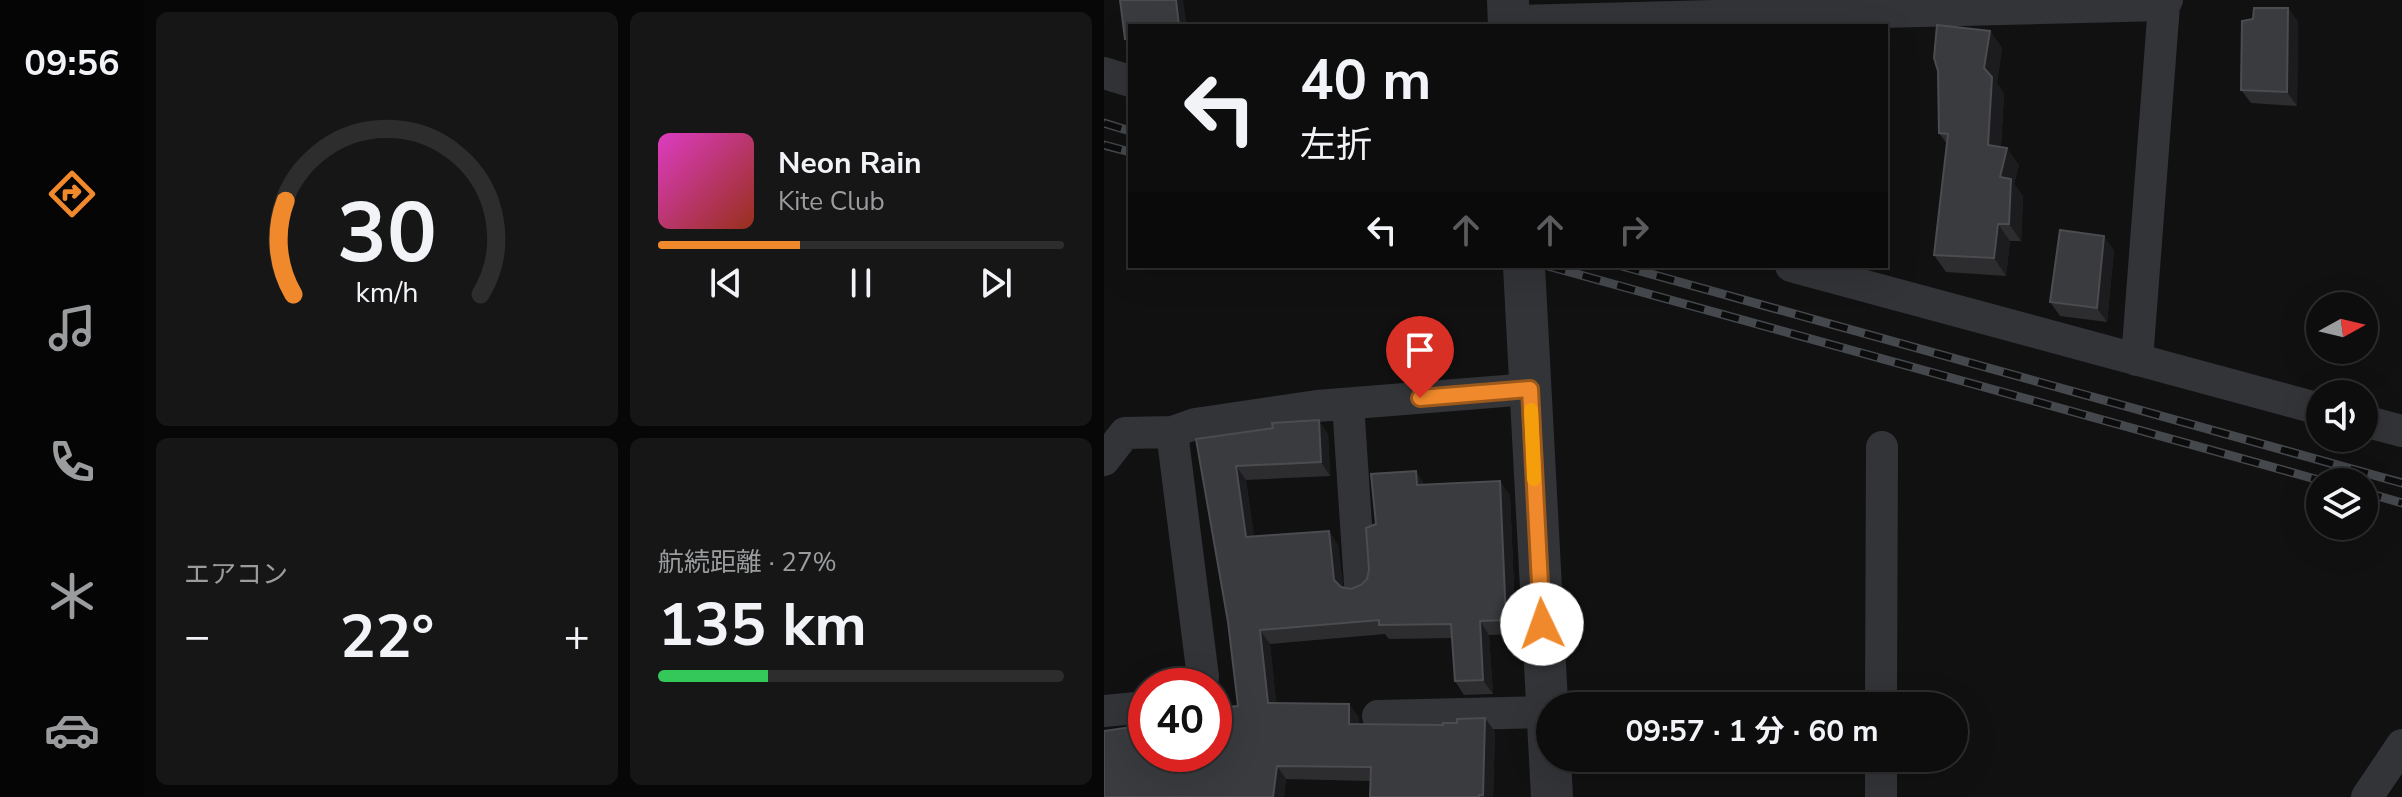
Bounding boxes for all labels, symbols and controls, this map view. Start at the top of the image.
text: 09:56 [24,39,120,88]
text: 40 m [1300,42,1431,119]
icon: left [1168,56,1272,160]
text: 左折 [1300,121,1372,170]
text: Neon Rain [778,143,922,184]
icon: directions [44,166,100,222]
text: 30 [337,177,437,290]
text: Kite Club [778,184,885,219]
icon: left [1360,208,1404,252]
icon: ahead [1444,208,1488,252]
icon: ahead [1528,208,1572,252]
icon: right [1612,208,1656,252]
icon: previous [704,261,748,305]
icon: pause [839,261,883,305]
icon: next [974,261,1018,305]
text: km/h [356,273,418,312]
north arrow [2306,292,2378,364]
map controls [2306,292,2378,540]
icon: music [44,300,100,356]
pin [1386,316,1454,398]
icon: arrive [1398,328,1442,372]
button: sound [2306,380,2378,452]
icon: phone [44,434,100,490]
button: layers [2306,468,2378,540]
text: 航続距離 · 27% [658,545,837,580]
text: エアコン [184,557,288,592]
icon: climate [44,568,100,624]
position arrow [1500,582,1584,666]
text: 135 km [658,584,867,666]
text: 22° [340,596,434,678]
text: − [184,607,210,667]
text: + [564,607,590,667]
speed limit sign: 40 [1128,668,1232,772]
icon: car [44,702,100,758]
text: 09:57 · 1 分 · 60 m [1625,711,1879,752]

